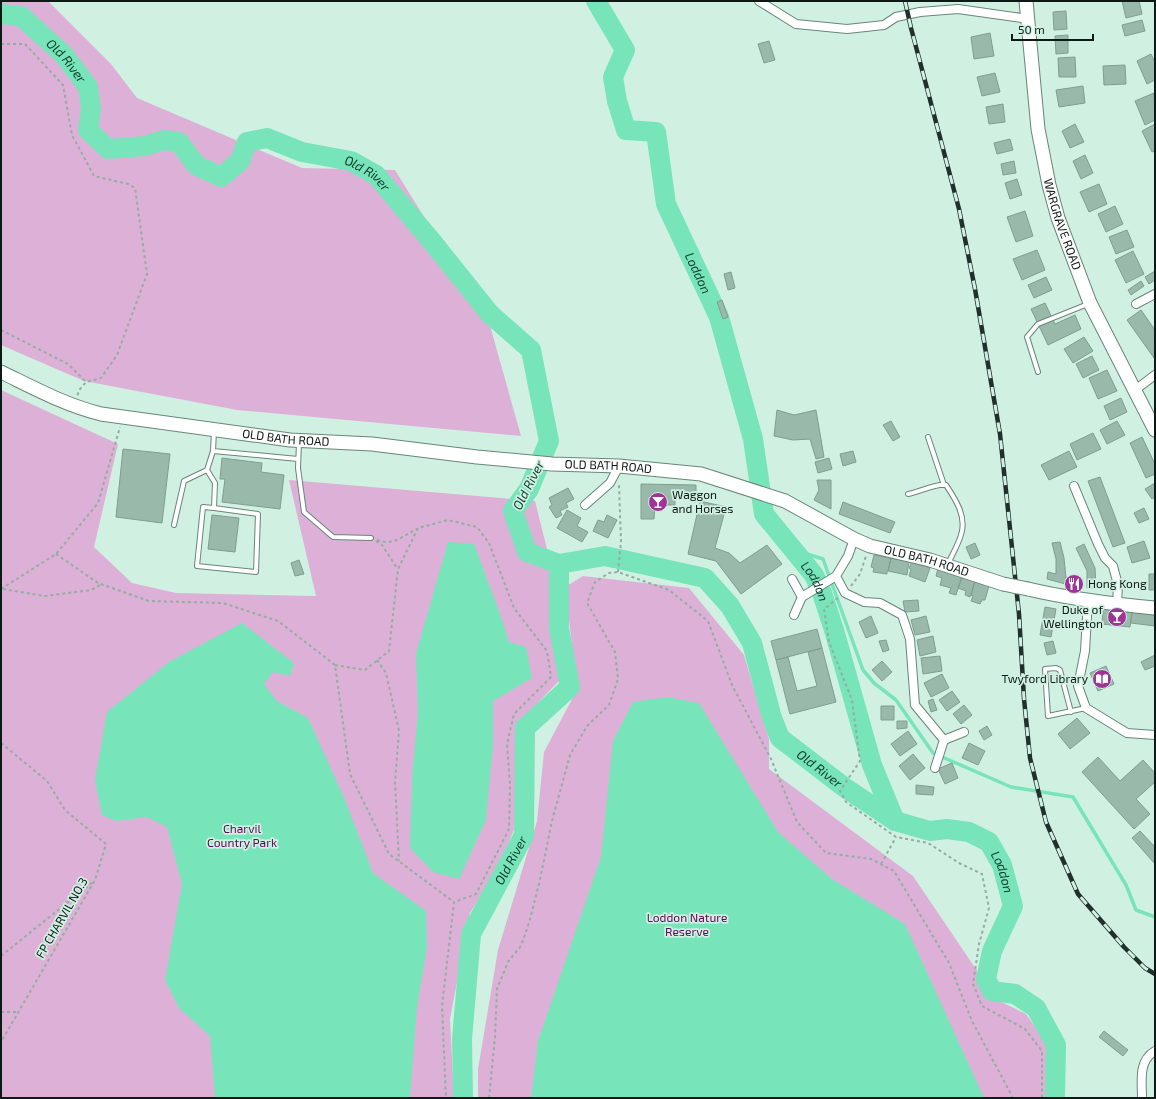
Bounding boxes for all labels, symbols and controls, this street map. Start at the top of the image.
scale bar [1012,16,1093,42]
text: 50 m [1018,22,1045,36]
water label: Old River [43,35,90,86]
water label: Old River [343,152,394,195]
street label: WARGRAVE ROAD [1042,177,1085,272]
water label: Loddon [682,250,715,296]
street label: OLD BATH ROAD [241,425,330,448]
street label: OLD BATH ROAD [564,456,653,475]
water label: Old River [509,457,548,512]
place label: Waggon and Horses [672,487,733,515]
bar icon: Waggon and Horses [647,491,669,513]
street label: OLD BATH ROAD [883,542,971,578]
water label: Loddon [798,558,832,603]
restaurant icon: Hong Kong [1063,573,1085,595]
place label: Hong Kong [1088,576,1147,590]
place label: Duke of Wellington [1043,602,1103,630]
bar icon: Duke of Wellington [1106,606,1128,628]
library icon: Twyford Library [1091,668,1113,690]
place label: Twyford Library [1002,671,1089,685]
water label: Old River [794,746,846,791]
park label: Charvil Country Park [207,821,277,849]
water label: Old River [491,832,530,887]
water label: Loddon [988,848,1017,895]
street label: FP CHARVIL NO.3 [32,875,90,960]
park label: Loddon Nature Reserve [647,910,727,938]

